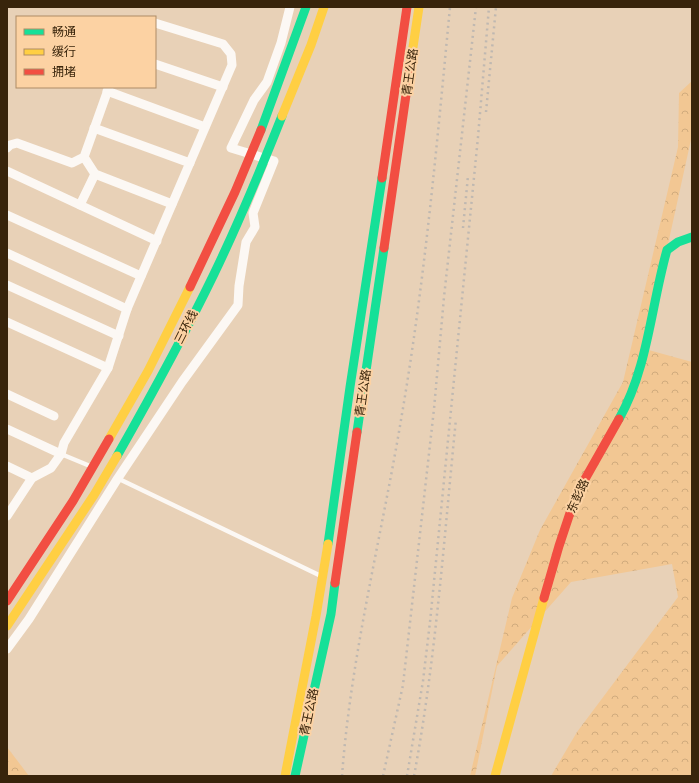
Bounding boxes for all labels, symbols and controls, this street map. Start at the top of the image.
legend [16,16,156,88]
text: 畅通 [52,24,76,40]
text: 缓行 [52,44,76,60]
street label: 青王公路 [399,47,421,97]
text: 拥堵 [52,64,76,80]
street label: 三环线 [171,307,201,347]
street label: 青王公路 [352,368,374,418]
street label: 东彭路 [563,476,593,516]
street label: 青王公路 [296,687,322,737]

